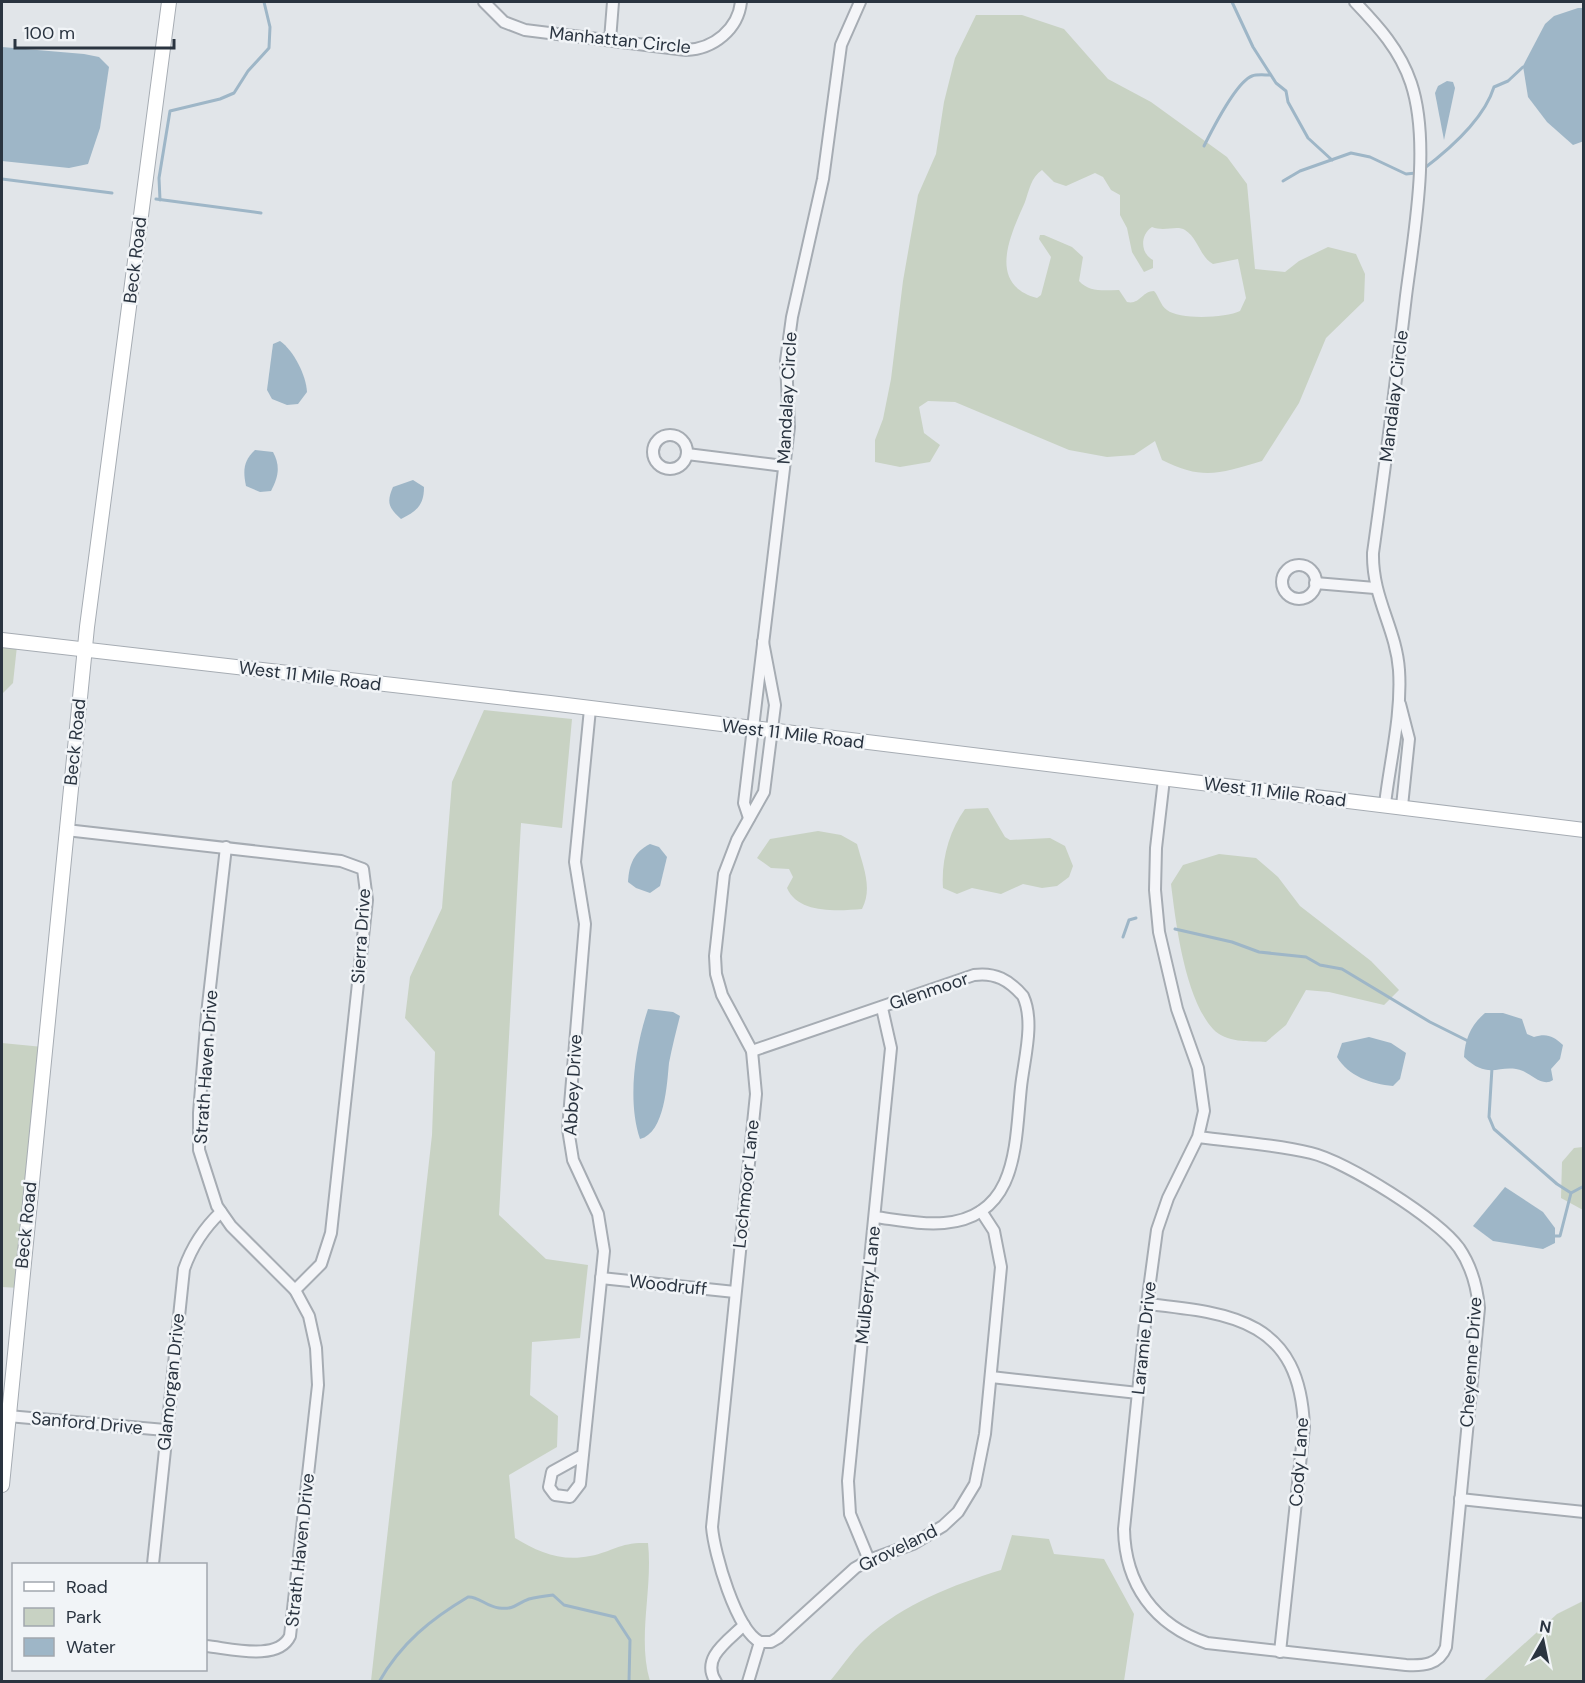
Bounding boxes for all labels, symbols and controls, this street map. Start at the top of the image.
scale bar [15,12,174,50]
text: 100 m [24,21,75,45]
street label: Manhattan Circle [548,21,692,59]
street label: Beck Road [118,215,152,305]
street label: Mandalay Circle [1374,329,1414,463]
street label: Mandalay Circle [772,331,802,465]
street label: West 11 Mile Road [237,655,383,697]
street label: Beck Road [59,697,91,787]
street label: West 11 Mile Road [720,713,866,755]
street label: West 11 Mile Road [1202,771,1348,813]
street label: Sierra Drive [346,888,376,984]
street label: Glenmoor [886,966,972,1016]
street label: Strath Haven Drive [189,989,223,1145]
street label: Abbey Drive [558,1034,588,1136]
street label: Lochmoor Lane [727,1119,765,1249]
street label: Beck Road [10,1180,42,1270]
street label: Mulberry Lane [850,1225,886,1345]
street label: Woodruff [628,1269,708,1301]
street label: Laramie Drive [1126,1280,1162,1396]
street label: Cheyenne Drive [1454,1296,1488,1428]
street label: Glamorgan Drive [152,1312,190,1452]
street label: Sanford Drive [30,1406,144,1440]
street label: Cody Lane [1284,1417,1314,1507]
street label: Strath Haven Drive [280,1472,320,1628]
street label: Groveland [855,1519,941,1577]
legend [12,1563,207,1671]
text: Road [66,1575,108,1599]
text: Park [66,1605,102,1629]
north arrow [1513,1611,1573,1671]
text: N [1538,1615,1553,1638]
text: Water [66,1635,116,1659]

